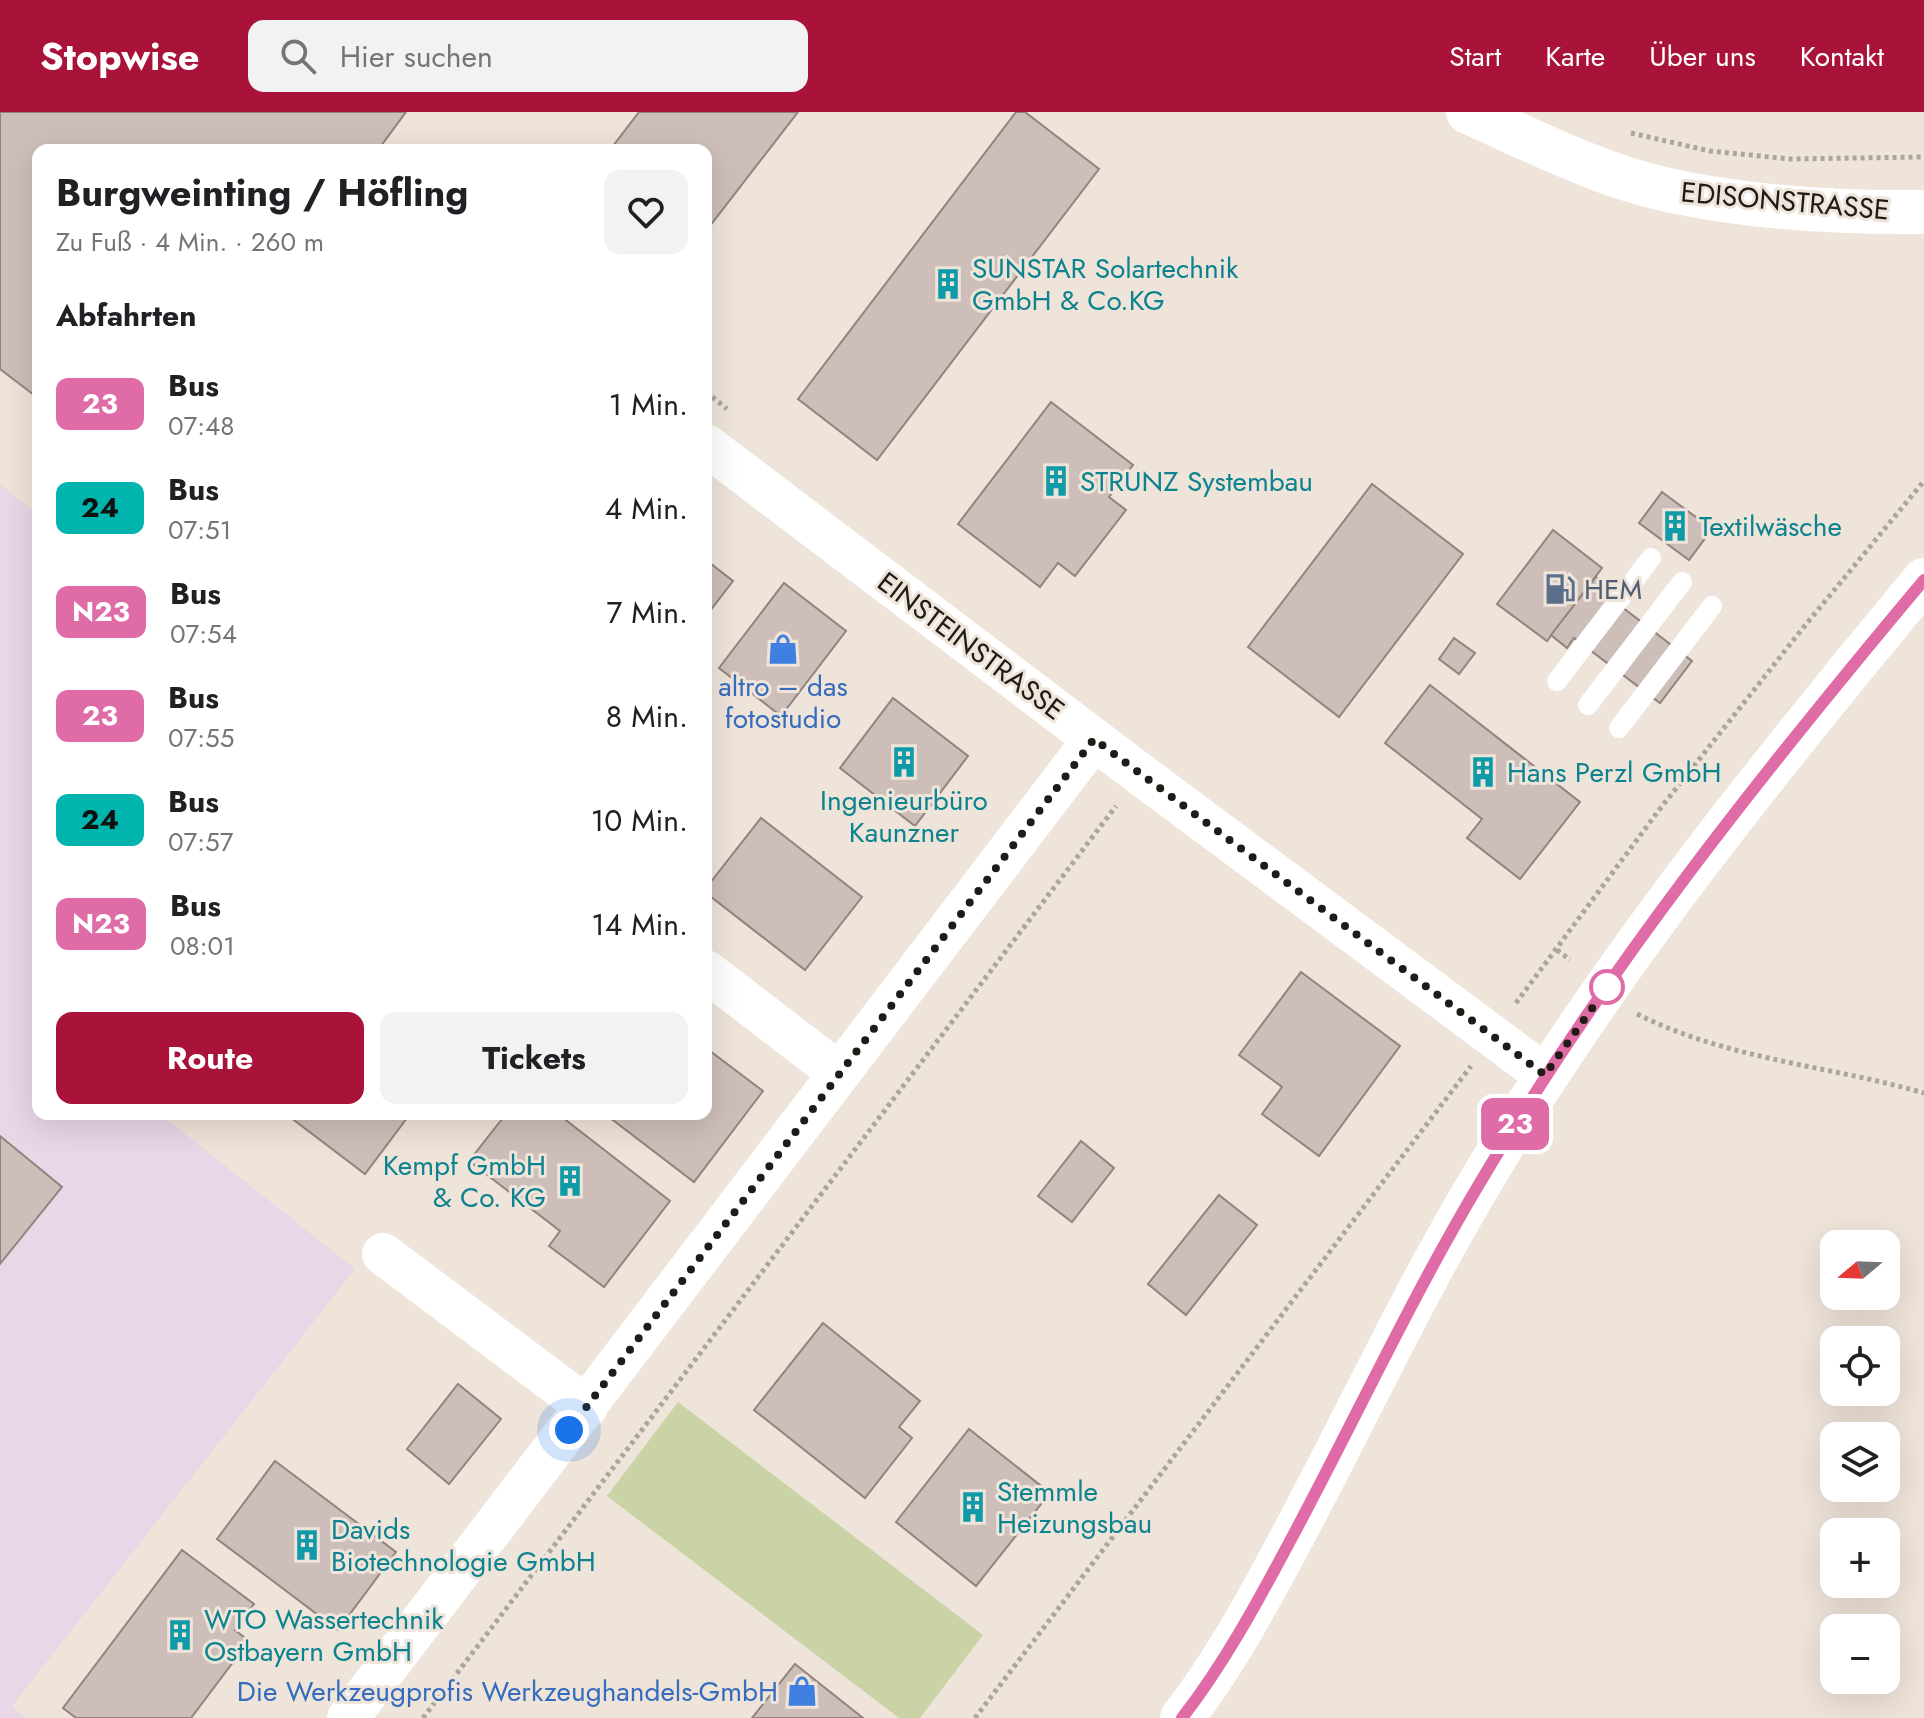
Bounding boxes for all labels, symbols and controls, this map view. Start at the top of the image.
search box [248,20,808,92]
text: Stopwise [40,29,200,84]
icon: search [276,34,320,78]
text: Hier suchen [340,35,493,78]
text: Start [1449,36,1501,77]
text: Karte [1545,36,1605,77]
text: Über uns [1649,36,1756,77]
text: Kontakt [1800,36,1884,77]
text: Burgweinting / Höfling [56,165,468,220]
button: heart [604,170,688,254]
street label: EDISONSTRASSE [1679,171,1891,231]
text: Zu Fuß · 4 Min. · 260 m [56,223,324,261]
place label: SUNSTAR Solartechnik GmbH & Co.KG [972,248,1239,321]
building icon: SUNSTAR Solartechnik GmbH & Co.KG [931,267,965,301]
text: Abfahrten [56,294,196,337]
text: Bus [168,364,219,407]
text: 23 [82,383,118,424]
text: 1 Min. [609,383,688,426]
text: 07:48 [168,407,234,445]
place label: STRUNZ Systembau [1080,461,1313,502]
building icon: STRUNZ Systembau [1039,464,1073,498]
text: Bus [168,468,219,511]
text: 24 [81,487,119,528]
text: 4 Min. [605,487,688,530]
place label: Textilwäsche [1699,506,1842,547]
building icon: Textilwäsche [1658,509,1692,543]
text: 07:51 [168,511,231,549]
street label: EINSTEINSTRASSE [869,562,1073,730]
place label: HEM [1584,569,1642,610]
text: Bus [170,572,221,615]
fuel station icon: HEM [1543,572,1577,606]
text: N23 [72,591,130,632]
text: 7 Min. [606,591,688,634]
text: 07:54 [170,615,237,653]
shop icon: altro – das fotostudio [766,632,800,666]
place label: altro – das fotostudio [718,666,848,739]
text: Bus [168,676,219,719]
text: 23 [82,695,118,736]
text: 8 Min. [606,695,688,738]
text: 07:55 [168,719,234,757]
building icon: Ingenieurbüro Kaunzner [887,745,921,779]
place label: Hans Perzl GmbH [1507,752,1721,793]
building icon: Hans Perzl GmbH [1466,755,1500,789]
text: Bus [168,780,219,823]
place label: Ingenieurbüro Kaunzner [820,780,988,853]
text: 24 [81,799,119,840]
text: 10 Min. [591,799,688,842]
text: 07:57 [168,823,233,861]
text: Bus [170,884,221,927]
text: N23 [72,903,130,944]
text: 14 Min. [591,903,688,946]
text: 08:01 [170,927,235,965]
unlabelled marker [1590,970,1624,1004]
button: Route [56,1012,364,1104]
button: Tickets [380,1012,688,1104]
line badge: 23 [1479,1098,1551,1150]
text: 23 [1497,1103,1533,1144]
place label: Kempf GmbH & Co. KG [383,1145,546,1218]
building icon: Kempf GmbH & Co. KG [553,1164,587,1198]
north arrow [1820,1230,1900,1310]
map controls [1820,1230,1900,1694]
button: locate [1820,1326,1900,1406]
your location [549,1410,589,1450]
button: layers [1820,1422,1900,1502]
place label: Stemmle Heizungsbau [997,1471,1152,1544]
building icon: Stemmle Heizungsbau [956,1490,990,1524]
place label: Davids Biotechnologie GmbH [331,1509,596,1582]
button: + [1820,1518,1900,1598]
building icon: Davids Biotechnologie GmbH [290,1528,324,1562]
place label: WTO Wassertechnik Ostbayern GmbH [204,1599,444,1672]
button: − [1820,1614,1900,1694]
building icon: WTO Wassertechnik Ostbayern GmbH [163,1618,197,1652]
place label: Die Werkzeugprofis Werkzeughandels-GmbH [237,1671,778,1712]
shop icon: Die Werkzeugprofis Werkzeughandels-GmbH [785,1674,819,1708]

